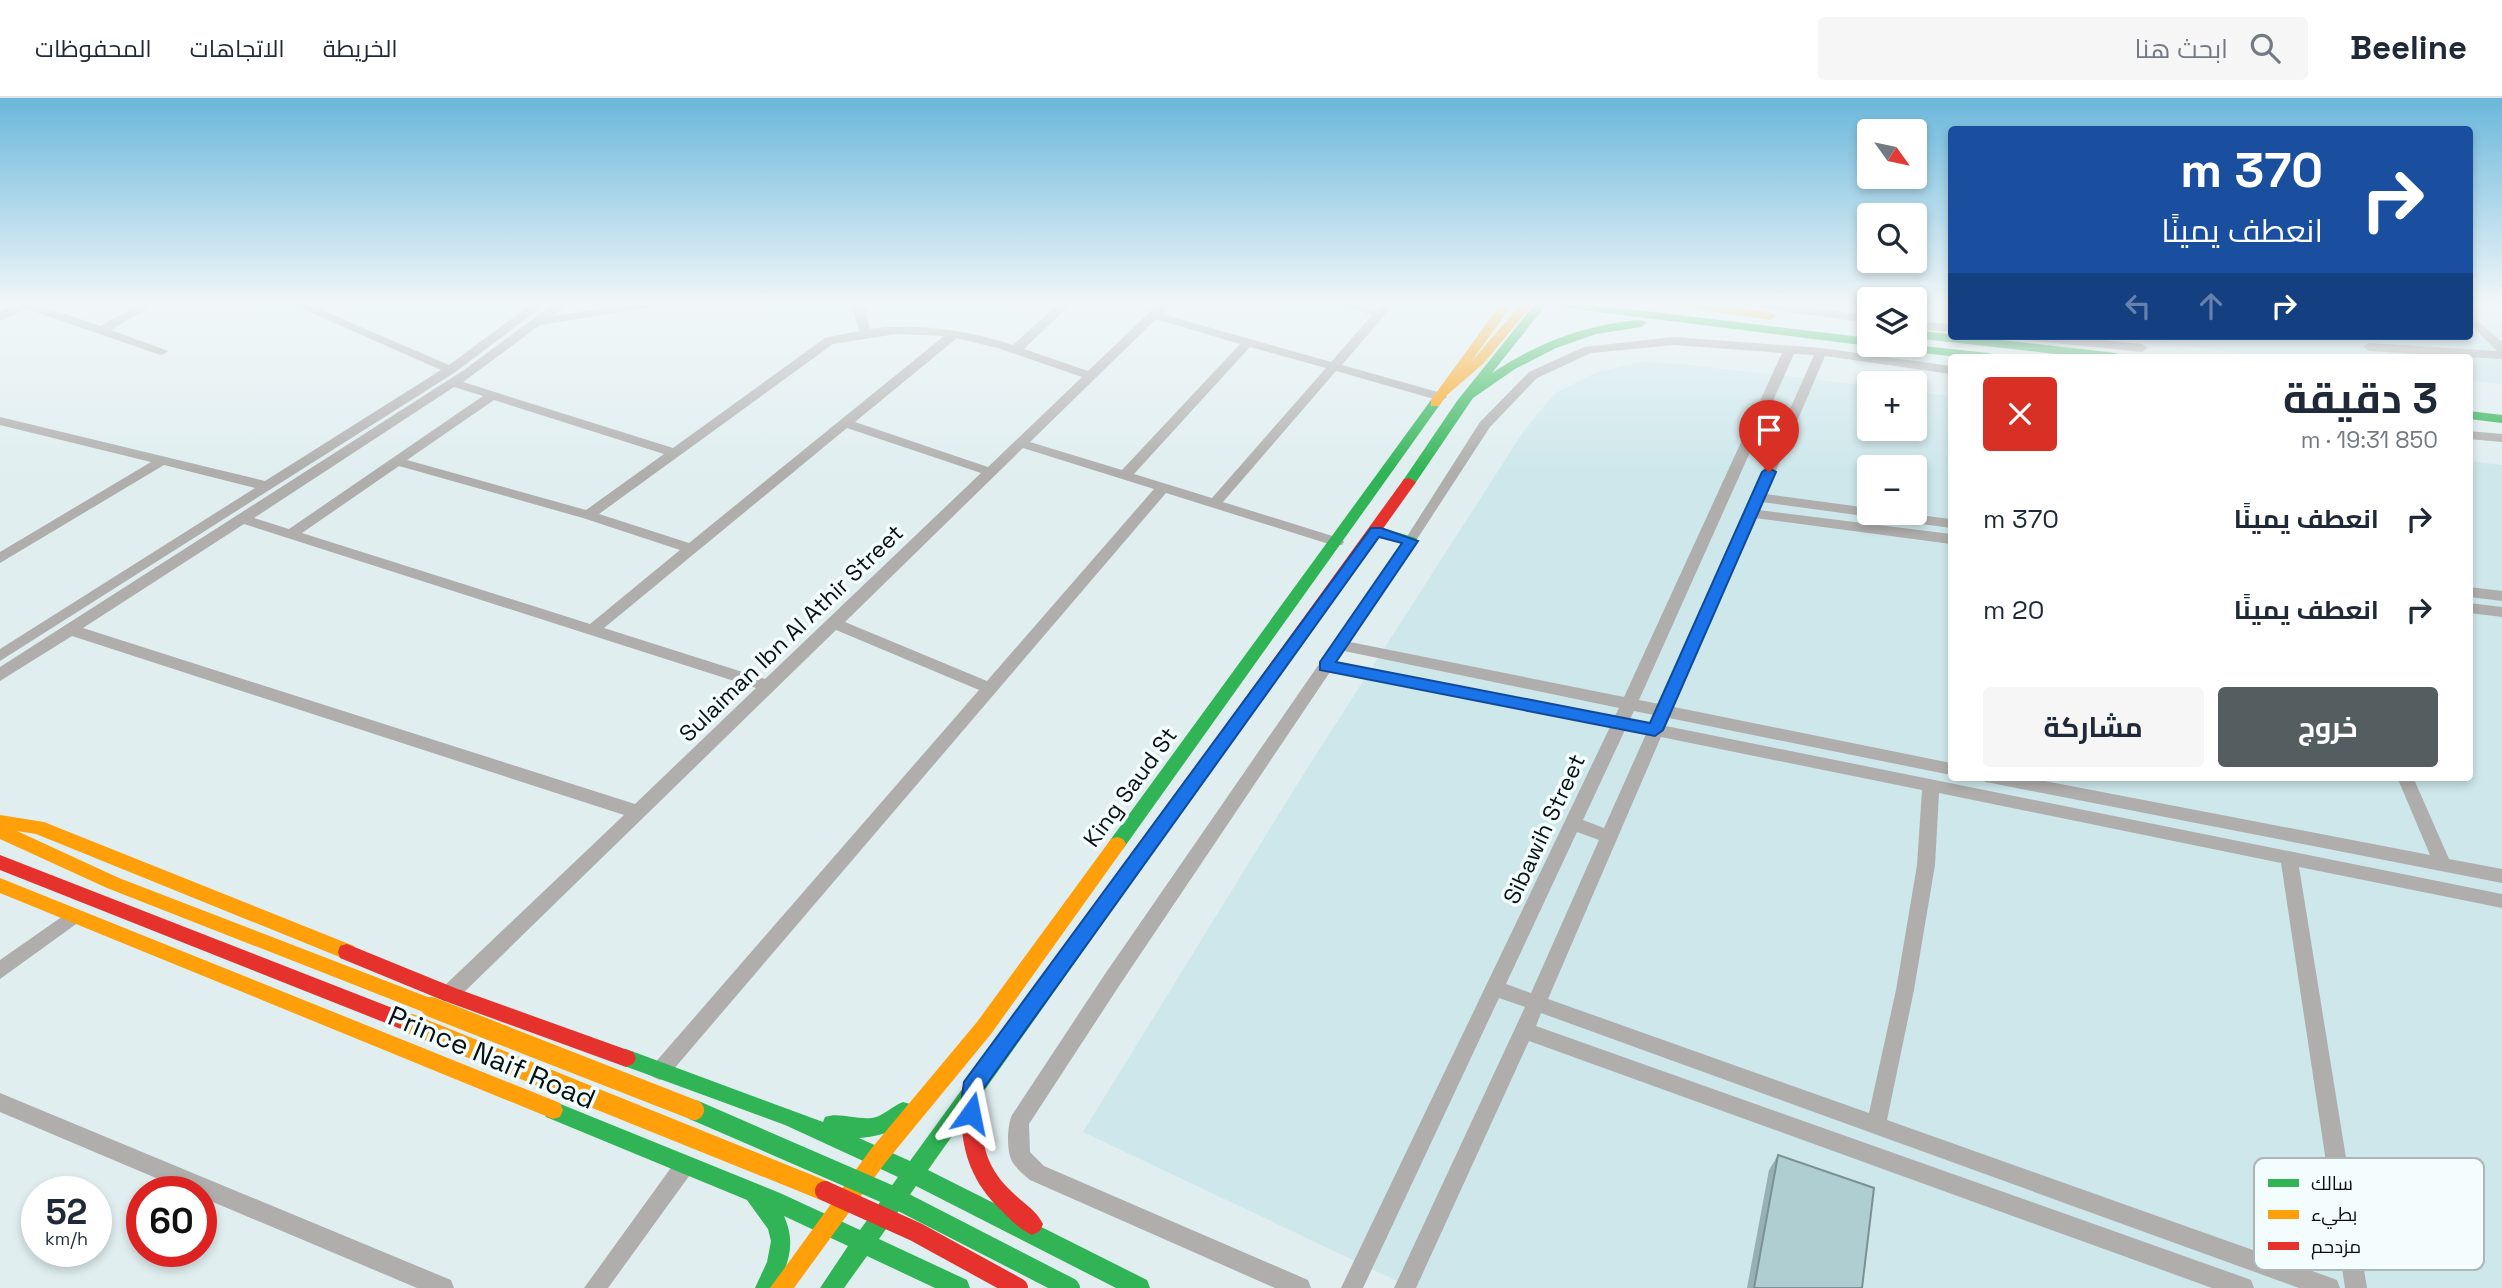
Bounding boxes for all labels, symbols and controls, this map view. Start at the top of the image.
search box [1818,17,2308,80]
text: Beeline [2350,27,2467,69]
icon: search [2246,29,2284,67]
text: ابحث هنا [2135,32,2228,66]
text: المحفوظات [35,33,152,64]
text: الاتجاهات [190,33,285,64]
text: الخريطة [323,33,398,64]
north arrow [1857,119,1927,189]
map controls [1857,119,1927,525]
text: 370 m [2180,139,2323,201]
icon: right [2347,154,2438,245]
button: search [1857,203,1927,273]
text: انعطف يمينًا [2161,211,2323,251]
button: layers [1857,287,1927,357]
icon: left [2119,287,2157,325]
icon: ahead [2192,287,2230,325]
icon: right [2265,287,2303,325]
button: + [1857,371,1927,441]
text: 3 دقيقة [2283,372,2438,425]
button: close [1983,377,2057,451]
pin [1739,400,1799,472]
icon: arrive [1750,411,1788,449]
text: 850 m · 19:31 [2301,425,2438,455]
button: − [1857,455,1927,525]
icon: right [2400,500,2438,538]
text: 370 m [1983,502,2059,536]
text: انعطف يمينًا [2234,502,2379,536]
street label: Sulaiman Ibn Al Athir Street [672,518,910,748]
icon: right [2400,591,2438,629]
text: 20 m [1983,593,2044,627]
text: انعطف يمينًا [2234,593,2379,627]
button: مشاركة [1983,687,2204,767]
button: خروج [2218,687,2438,767]
street label: King Saud St [1076,721,1184,853]
street label: Sibawih Street [1496,749,1592,909]
street label: Prince Naif Road [383,997,601,1117]
position arrow [934,1076,1008,1150]
legend [2254,1158,2484,1270]
text: سالك [2311,1171,2353,1196]
speed limit sign: 60 [126,1176,217,1267]
text: 52 [46,1190,87,1234]
text: بطيء [2311,1202,2357,1229]
text: km/h [45,1227,88,1250]
text: مزدحم [2311,1234,2361,1260]

